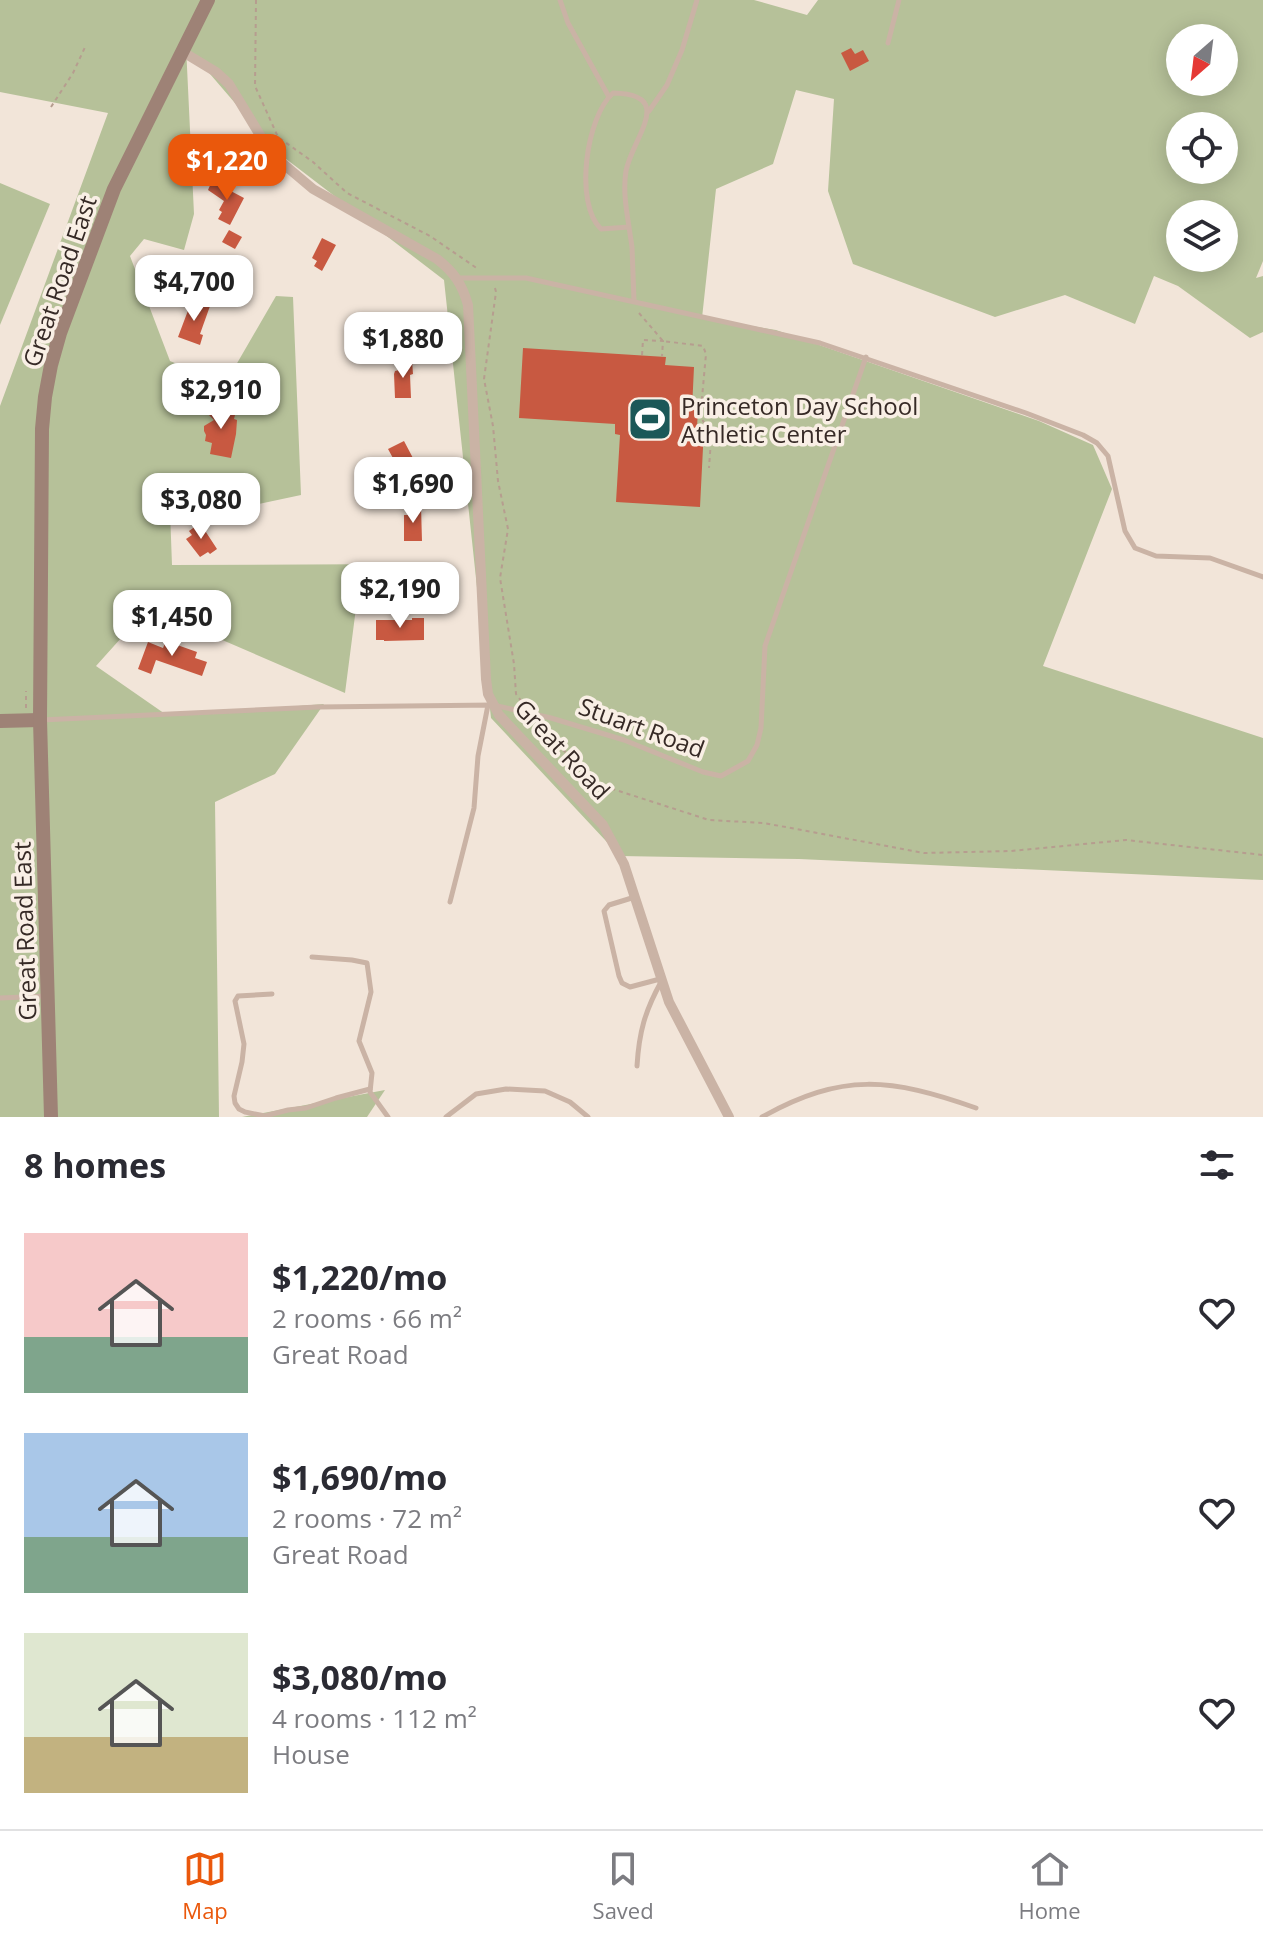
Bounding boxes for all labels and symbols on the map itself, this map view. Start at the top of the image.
north arrow [1166,24,1238,96]
pin: $1,220 [162,134,292,202]
street label: Great Road East [14,191,104,371]
pin: $4,700 [129,255,259,323]
pin: $1,880 [338,312,468,380]
pin: $2,910 [156,363,286,431]
place label: Princeton Day School Athletic Center [681,389,918,450]
sports icon: Princeton Day School Athletic Center [626,395,674,443]
pin: $1,690 [348,457,478,525]
pin: $3,080 [136,473,266,541]
pin: $2,190 [335,562,465,630]
pin: $1,450 [107,590,237,658]
street label: Stuart Road [575,689,709,765]
street label: Great Road [508,692,618,806]
street label: Great Road East [4,841,44,1021]

